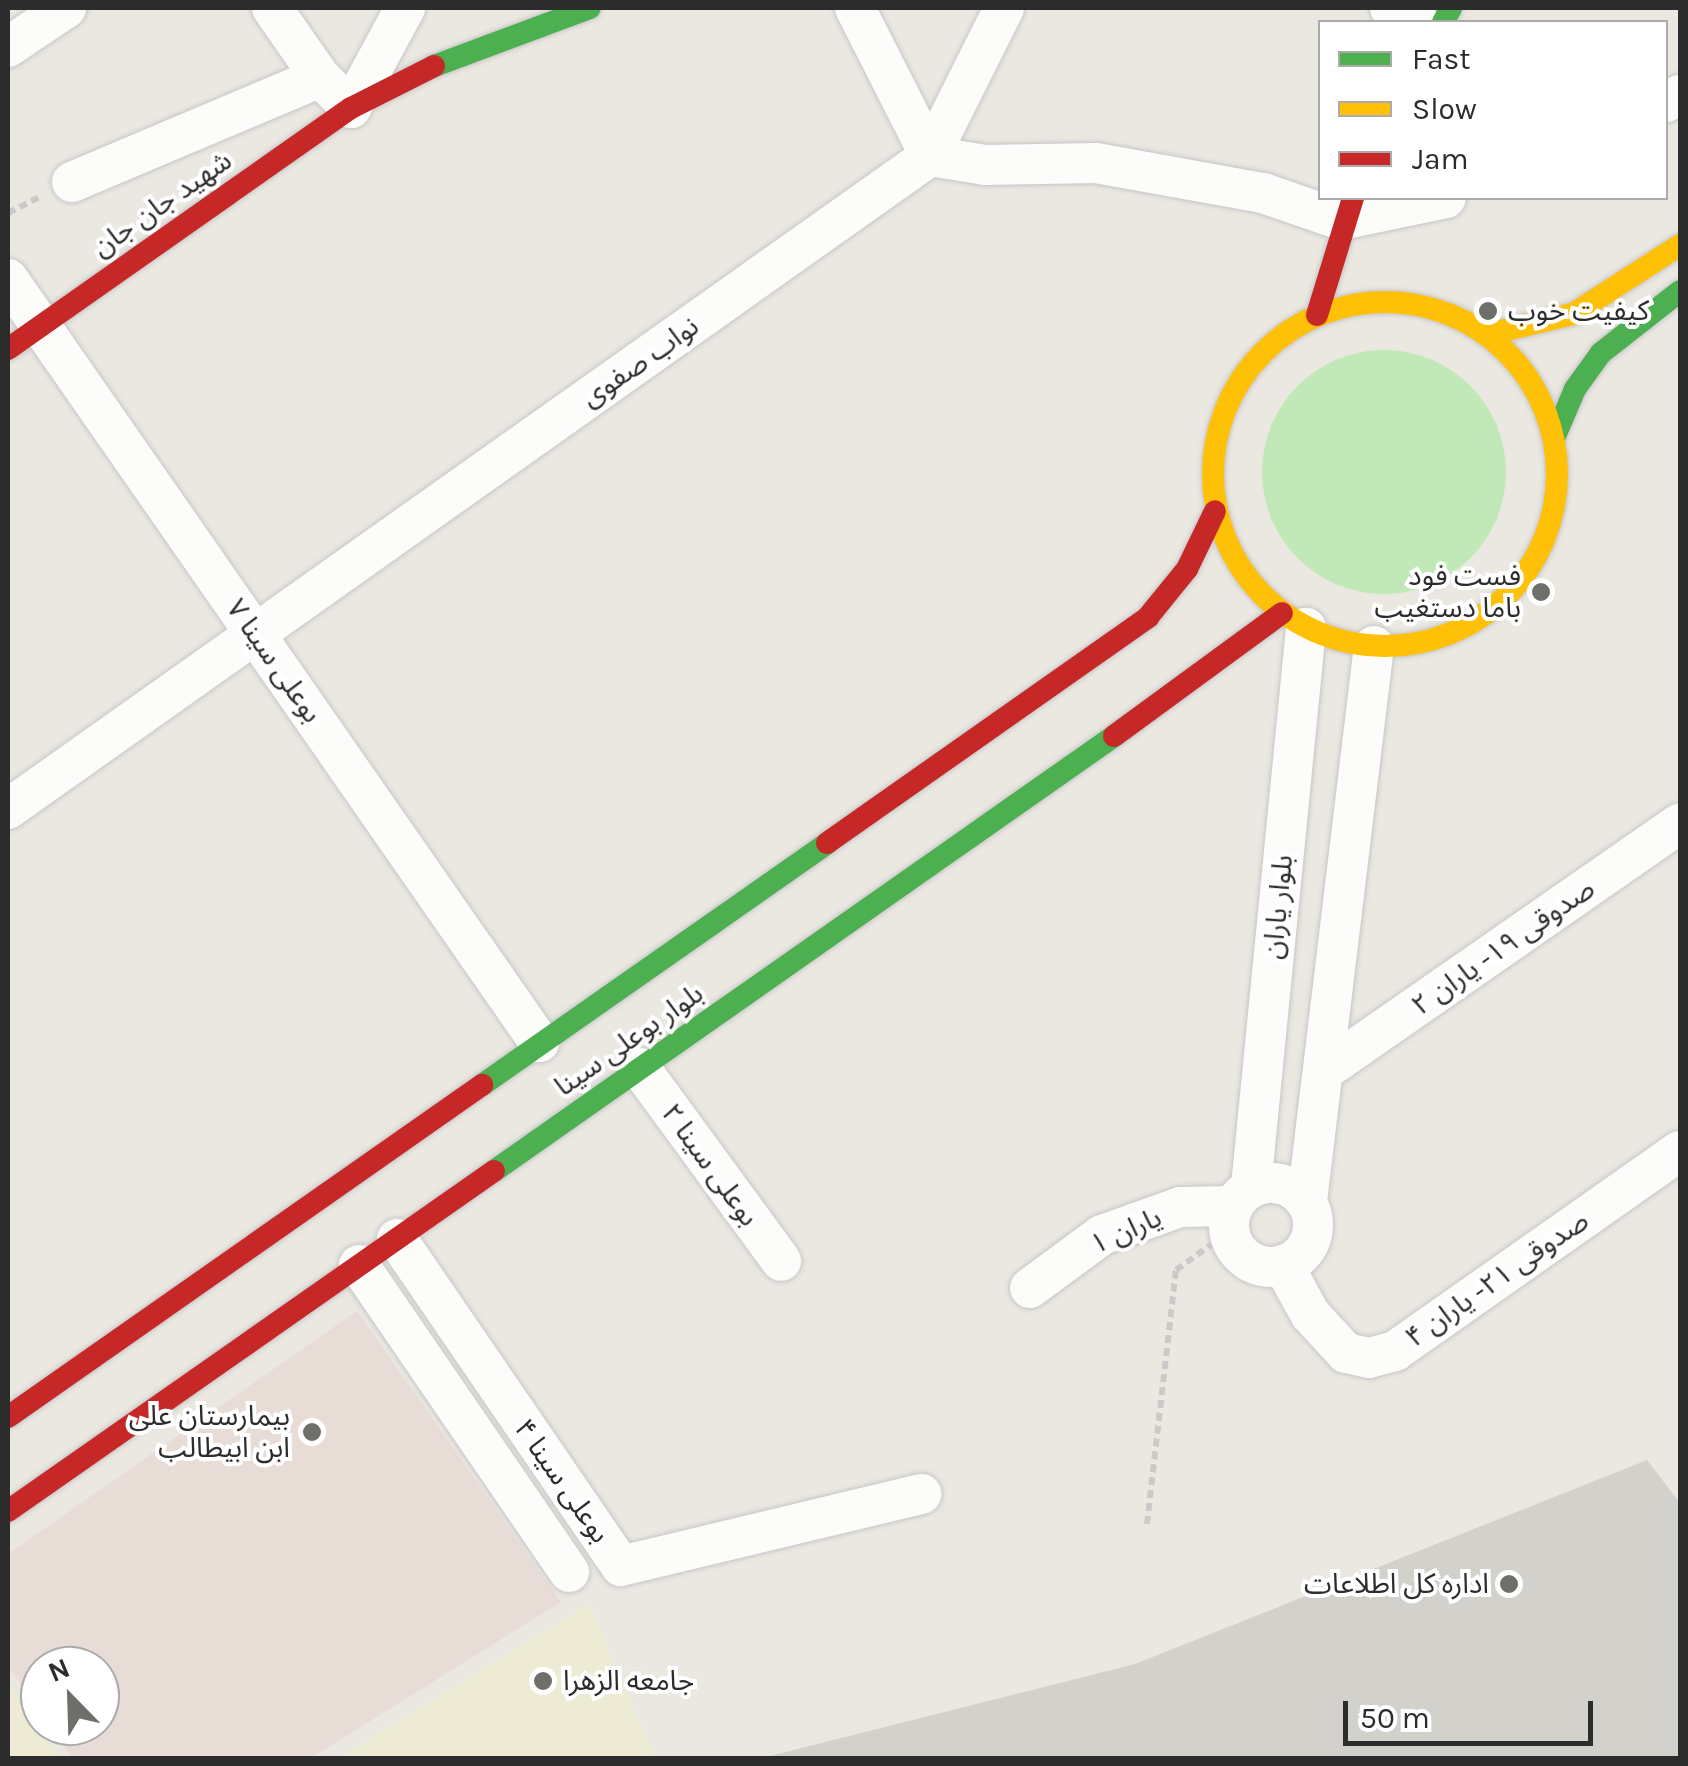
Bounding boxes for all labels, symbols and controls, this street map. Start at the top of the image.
legend [1318,20,1668,200]
text: Fast [1412,41,1471,77]
text: Slow [1412,91,1477,127]
text: Jam [1412,141,1469,177]
street label: شهید جان جان [86,144,238,264]
place label: کیفیت خوب [1508,294,1649,328]
marker: کیفیت خوب [1477,300,1499,322]
street label: نواب صفوی [575,309,705,415]
place label: فست فود باما دستغیب [1374,559,1521,625]
marker: فست فود باما دستغیب [1530,581,1552,603]
street label: بوعلی سینا ۷ [219,593,329,729]
street label: بلوار یاران [1256,853,1300,961]
street label: صدوقی ۱۹- یاران ۲ [1405,871,1601,1023]
street label: بلوار بوعلی سینا [548,977,710,1103]
street label: بوعلی سینا ۲ [654,1097,766,1233]
street label: یاران ۱ [1085,1200,1167,1262]
street label: صدوقی ۲۱- یاران ۴ [1399,1203,1595,1355]
place label: بیمارستان علی ابن ابیطالب [129,1399,290,1465]
street label: بوعلی سینا ۴ [507,1413,617,1549]
marker: بیمارستان علی ابن ابیطالب [299,1419,325,1445]
place label: اداره کل اطلاعات [1304,1567,1489,1601]
marker: اداره کل اطلاعات [1498,1573,1520,1595]
north arrow [20,1646,120,1746]
text: N [43,1651,75,1689]
place label: جامعه الزهرا [563,1664,694,1698]
marker: جامعه الزهرا [532,1670,554,1692]
scale bar [1348,1681,1598,1743]
text: 50 m [1360,1700,1430,1736]

